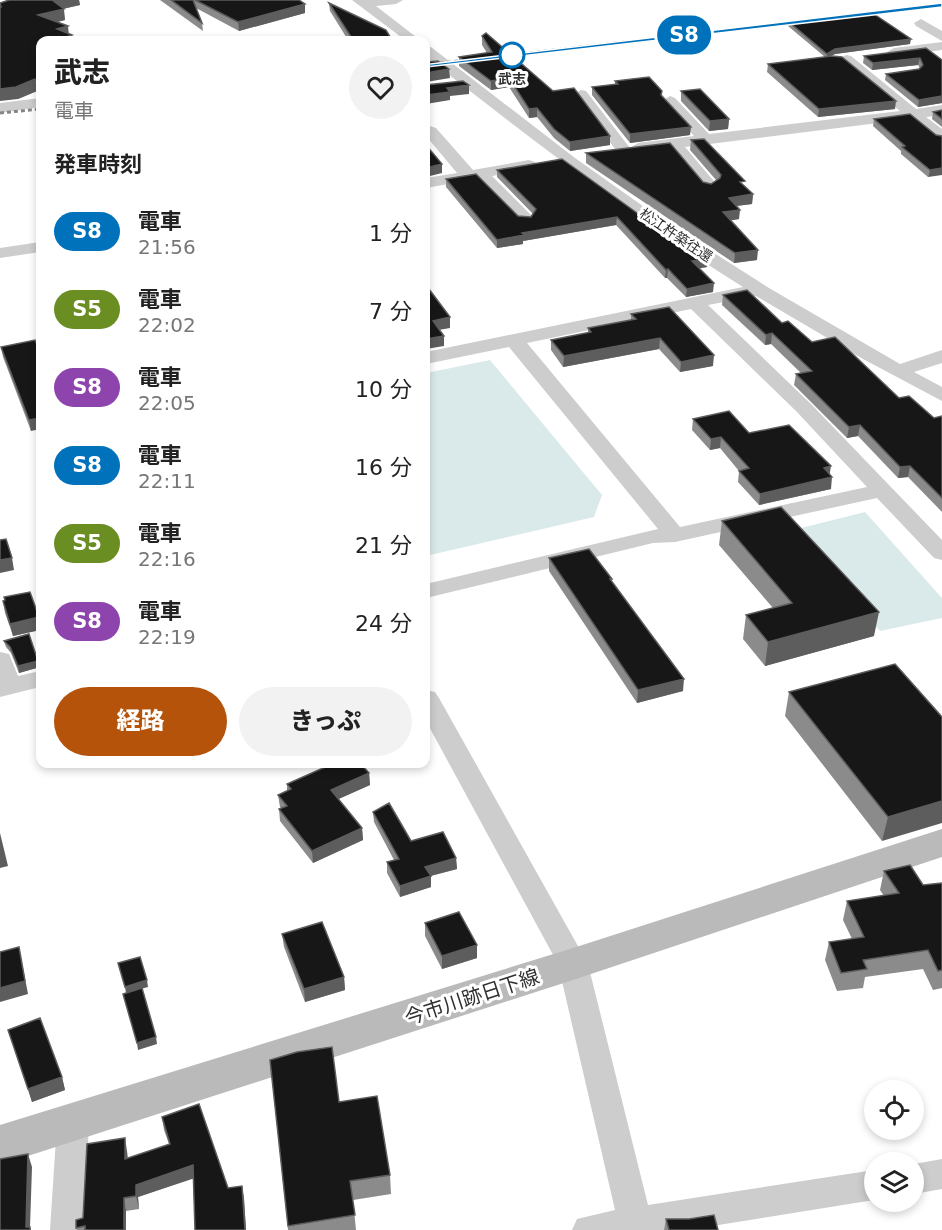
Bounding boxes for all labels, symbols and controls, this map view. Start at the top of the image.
line badge: S8 [657,15,711,54]
text: S8 [669,23,699,47]
marker: 武志 [499,42,525,68]
text: 武志 [54,56,110,89]
button: heart [349,56,412,119]
place label: 武志 [498,71,526,87]
text: 電車 [54,99,94,123]
text: 発車時刻 [54,152,142,177]
street label: 松江杵築往還 [637,205,715,265]
text: 電車 [138,209,182,234]
text: S8 [72,219,102,243]
text: 1 分 [369,221,412,246]
text: 21:56 [138,235,196,259]
text: 電車 [138,287,182,312]
text: S5 [72,297,102,321]
text: 7 分 [369,299,412,324]
text: 22:02 [138,313,196,337]
text: 電車 [138,365,182,390]
text: S8 [72,375,102,399]
text: 10 分 [355,377,412,402]
text: 22:05 [138,391,196,415]
text: 電車 [138,443,182,468]
text: S8 [72,453,102,477]
text: 16 分 [355,455,412,480]
text: 22:11 [138,469,196,493]
text: 電車 [138,521,182,546]
text: S5 [72,531,102,555]
text: 21 分 [355,533,412,558]
text: 22:16 [138,547,196,571]
text: 電車 [138,599,182,624]
text: S8 [72,609,102,633]
text: 24 分 [355,611,412,636]
text: 22:19 [138,625,196,649]
button: 経路 [54,687,227,756]
button: きっぷ [239,687,412,756]
street label: 今市川跡日下線 [402,964,542,1030]
map controls [864,1080,924,1212]
button: locate [864,1080,924,1140]
button: layers [864,1152,924,1212]

